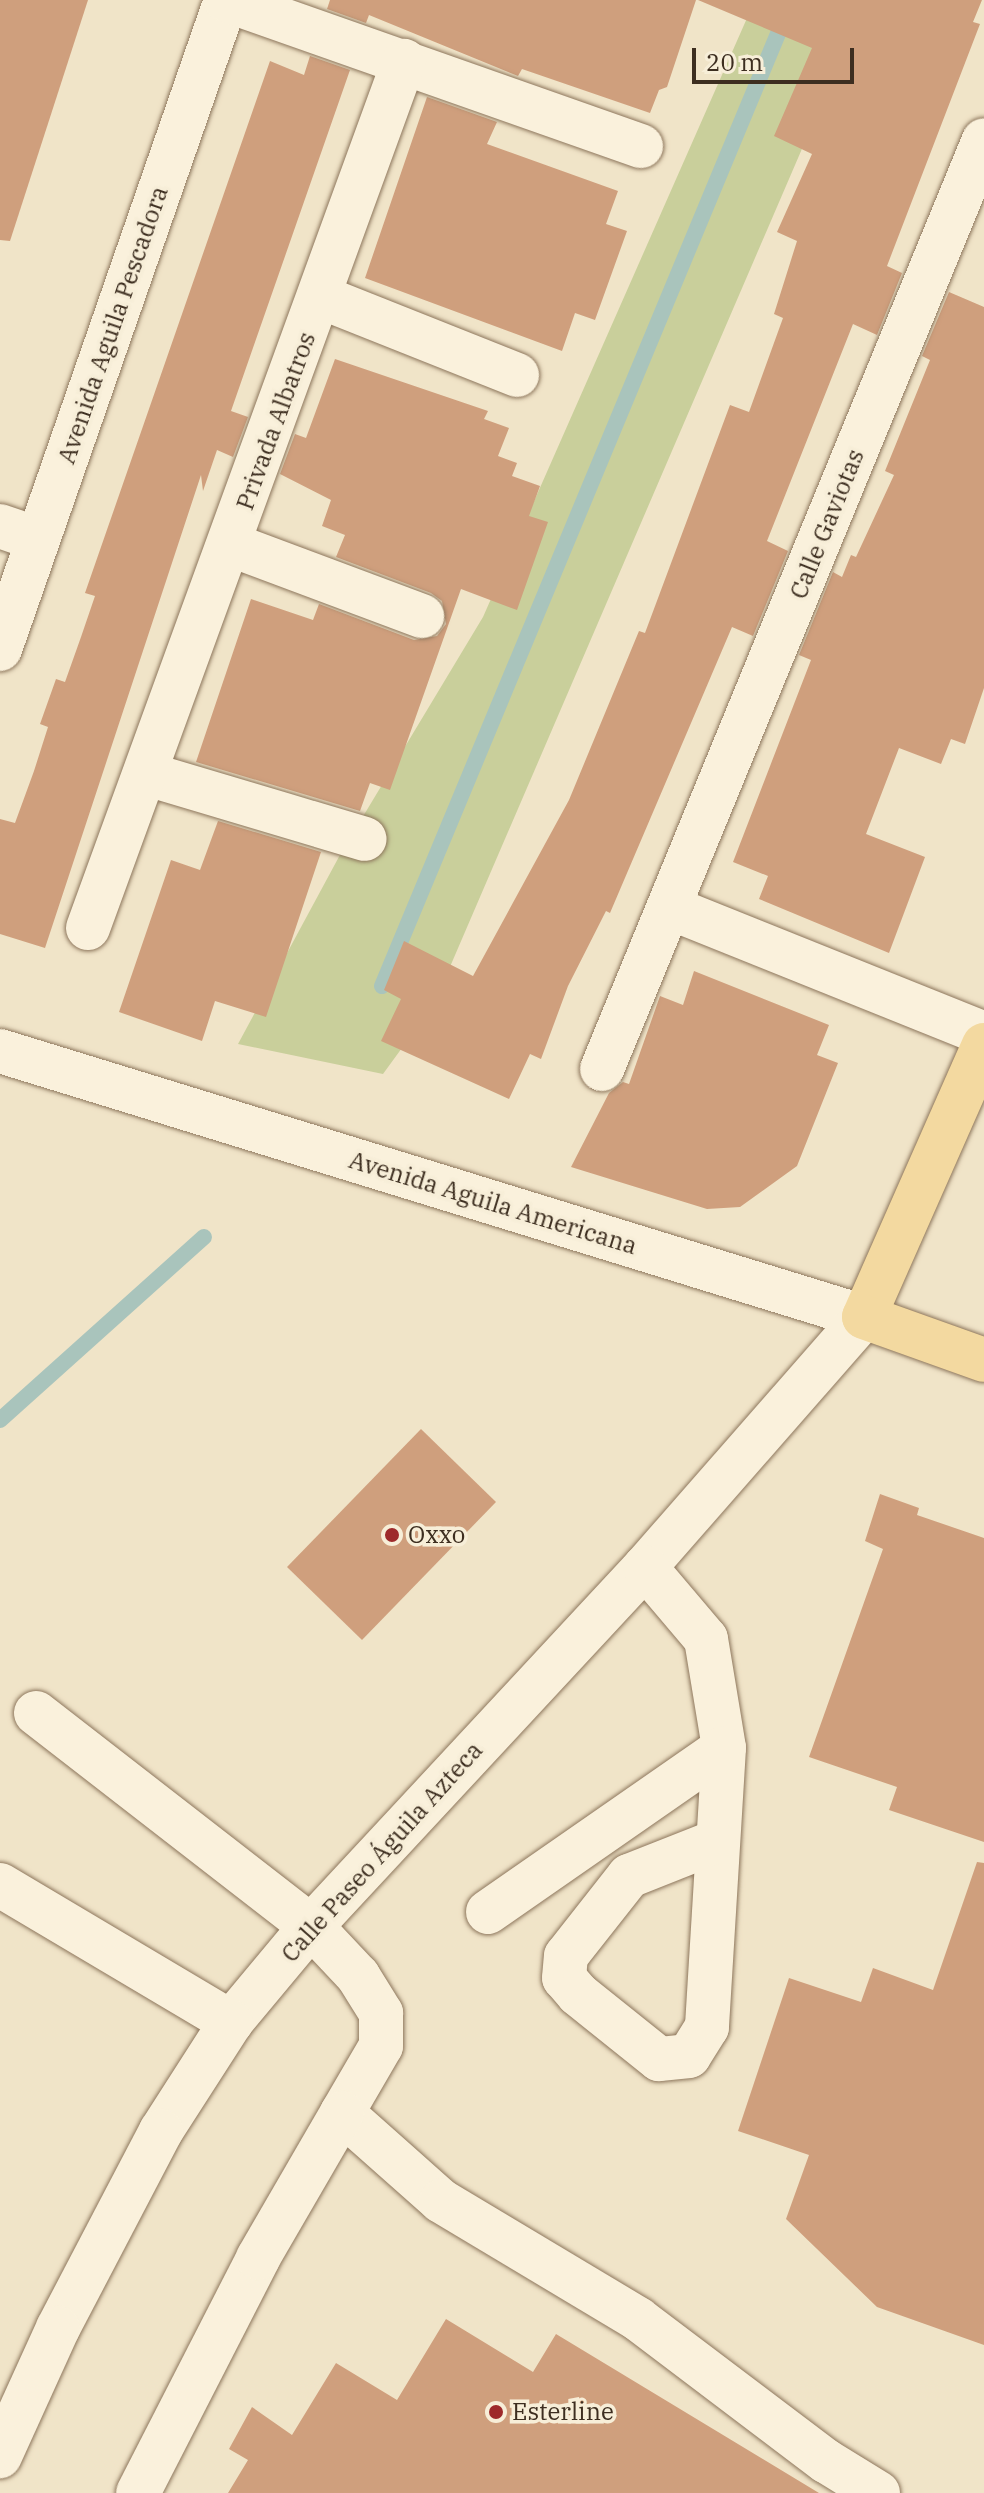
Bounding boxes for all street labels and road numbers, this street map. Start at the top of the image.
street label: Avenida Aguila Pescadora [52,182,174,468]
street label: Privada Albatros [230,328,322,514]
street label: Calle Gaviotas [784,445,870,603]
street label: Avenida Aguila Americana [346,1145,640,1261]
street label: Calle Paseo Águila Azteca [276,1736,488,1968]

